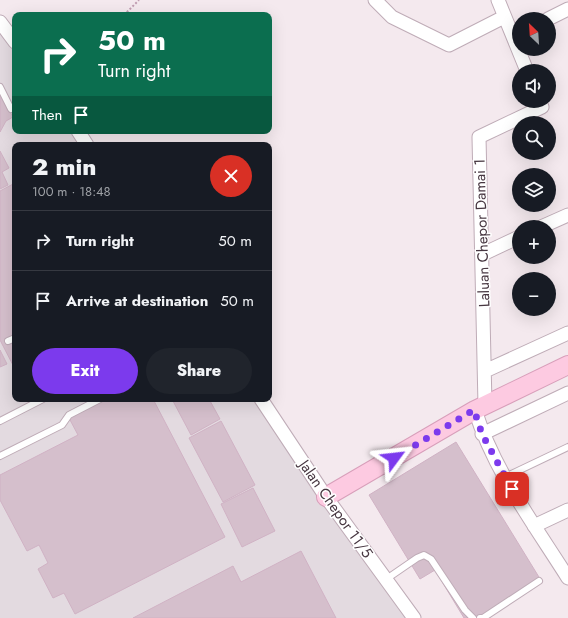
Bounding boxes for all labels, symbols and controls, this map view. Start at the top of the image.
north arrow [512,12,556,56]
map controls [512,12,556,316]
text: 50 m [98,20,166,61]
icon: right [32,28,84,80]
text: Turn right [98,58,170,84]
button: sound [512,64,556,108]
text: Then [32,104,62,126]
icon: arrive [70,104,92,126]
button: search [512,116,556,160]
text: 2 min [32,149,96,184]
button: close [210,155,252,197]
street label: Laluan Chepor Damai 1 [468,158,496,308]
button: layers [512,168,556,212]
text: 100 m · 18:48 [32,182,111,201]
button: + [512,220,556,264]
icon: right [32,230,54,252]
text: Turn right [66,230,134,252]
text: 50 m [218,230,252,252]
button: − [512,272,556,316]
icon: arrive [32,290,54,312]
text: Arrive at destination [66,290,208,312]
text: 50 m [220,290,254,312]
button: Exit [32,348,138,394]
button: Share [146,348,252,394]
position arrow [373,437,415,479]
street label: Jalan Chepor 11/5 [293,454,378,563]
pin [495,472,529,506]
icon: arrive [501,478,523,500]

